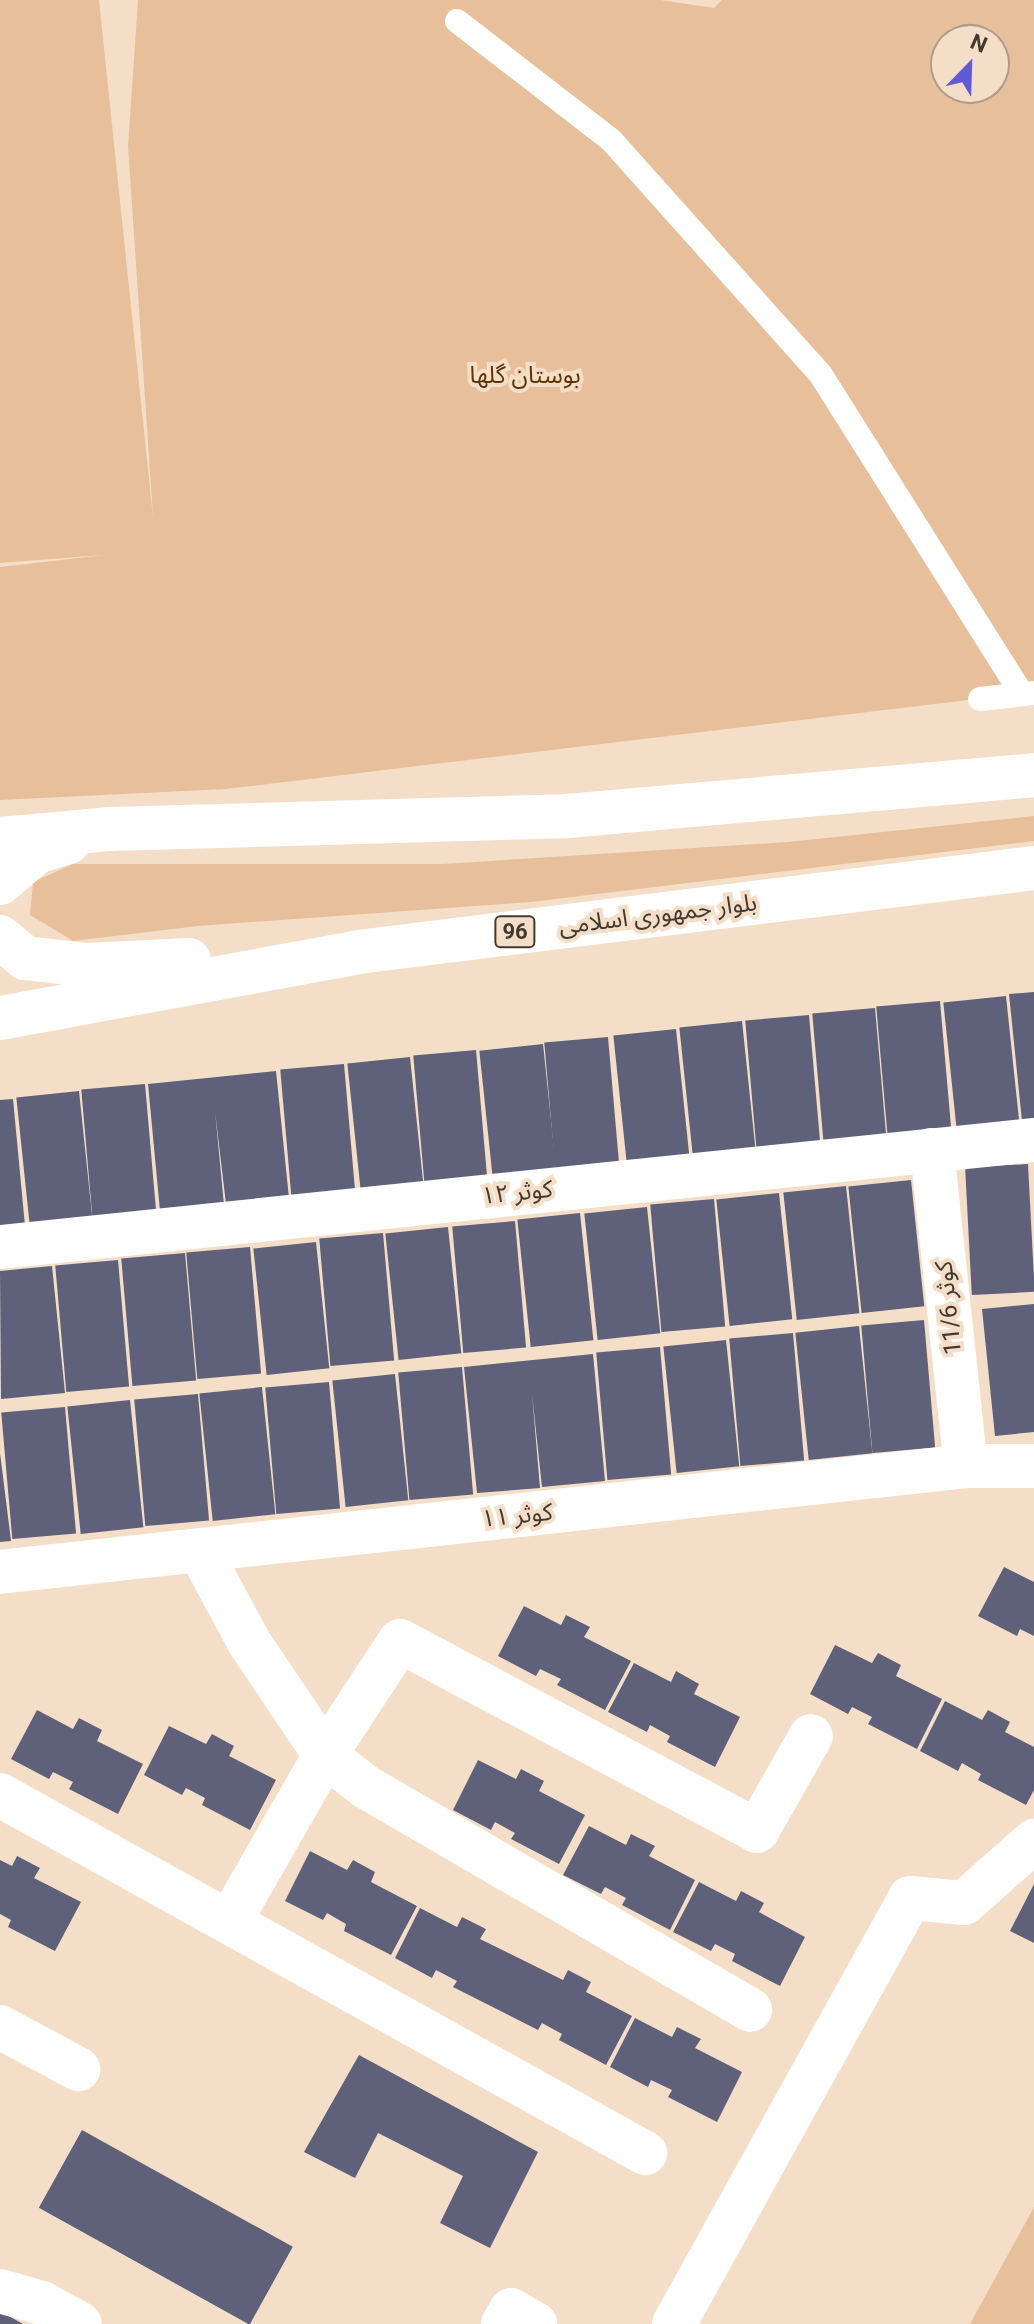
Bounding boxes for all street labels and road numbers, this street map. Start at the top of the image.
street label: بلوار جمهوری اسلامی [557,889,759,941]
road number: 96 [493,914,537,950]
street label: کوثر ۱۲ [480,1175,554,1211]
street label: کوثر 11/6 [930,1260,968,1356]
street label: کوثر ۱۱ [480,1498,554,1534]

